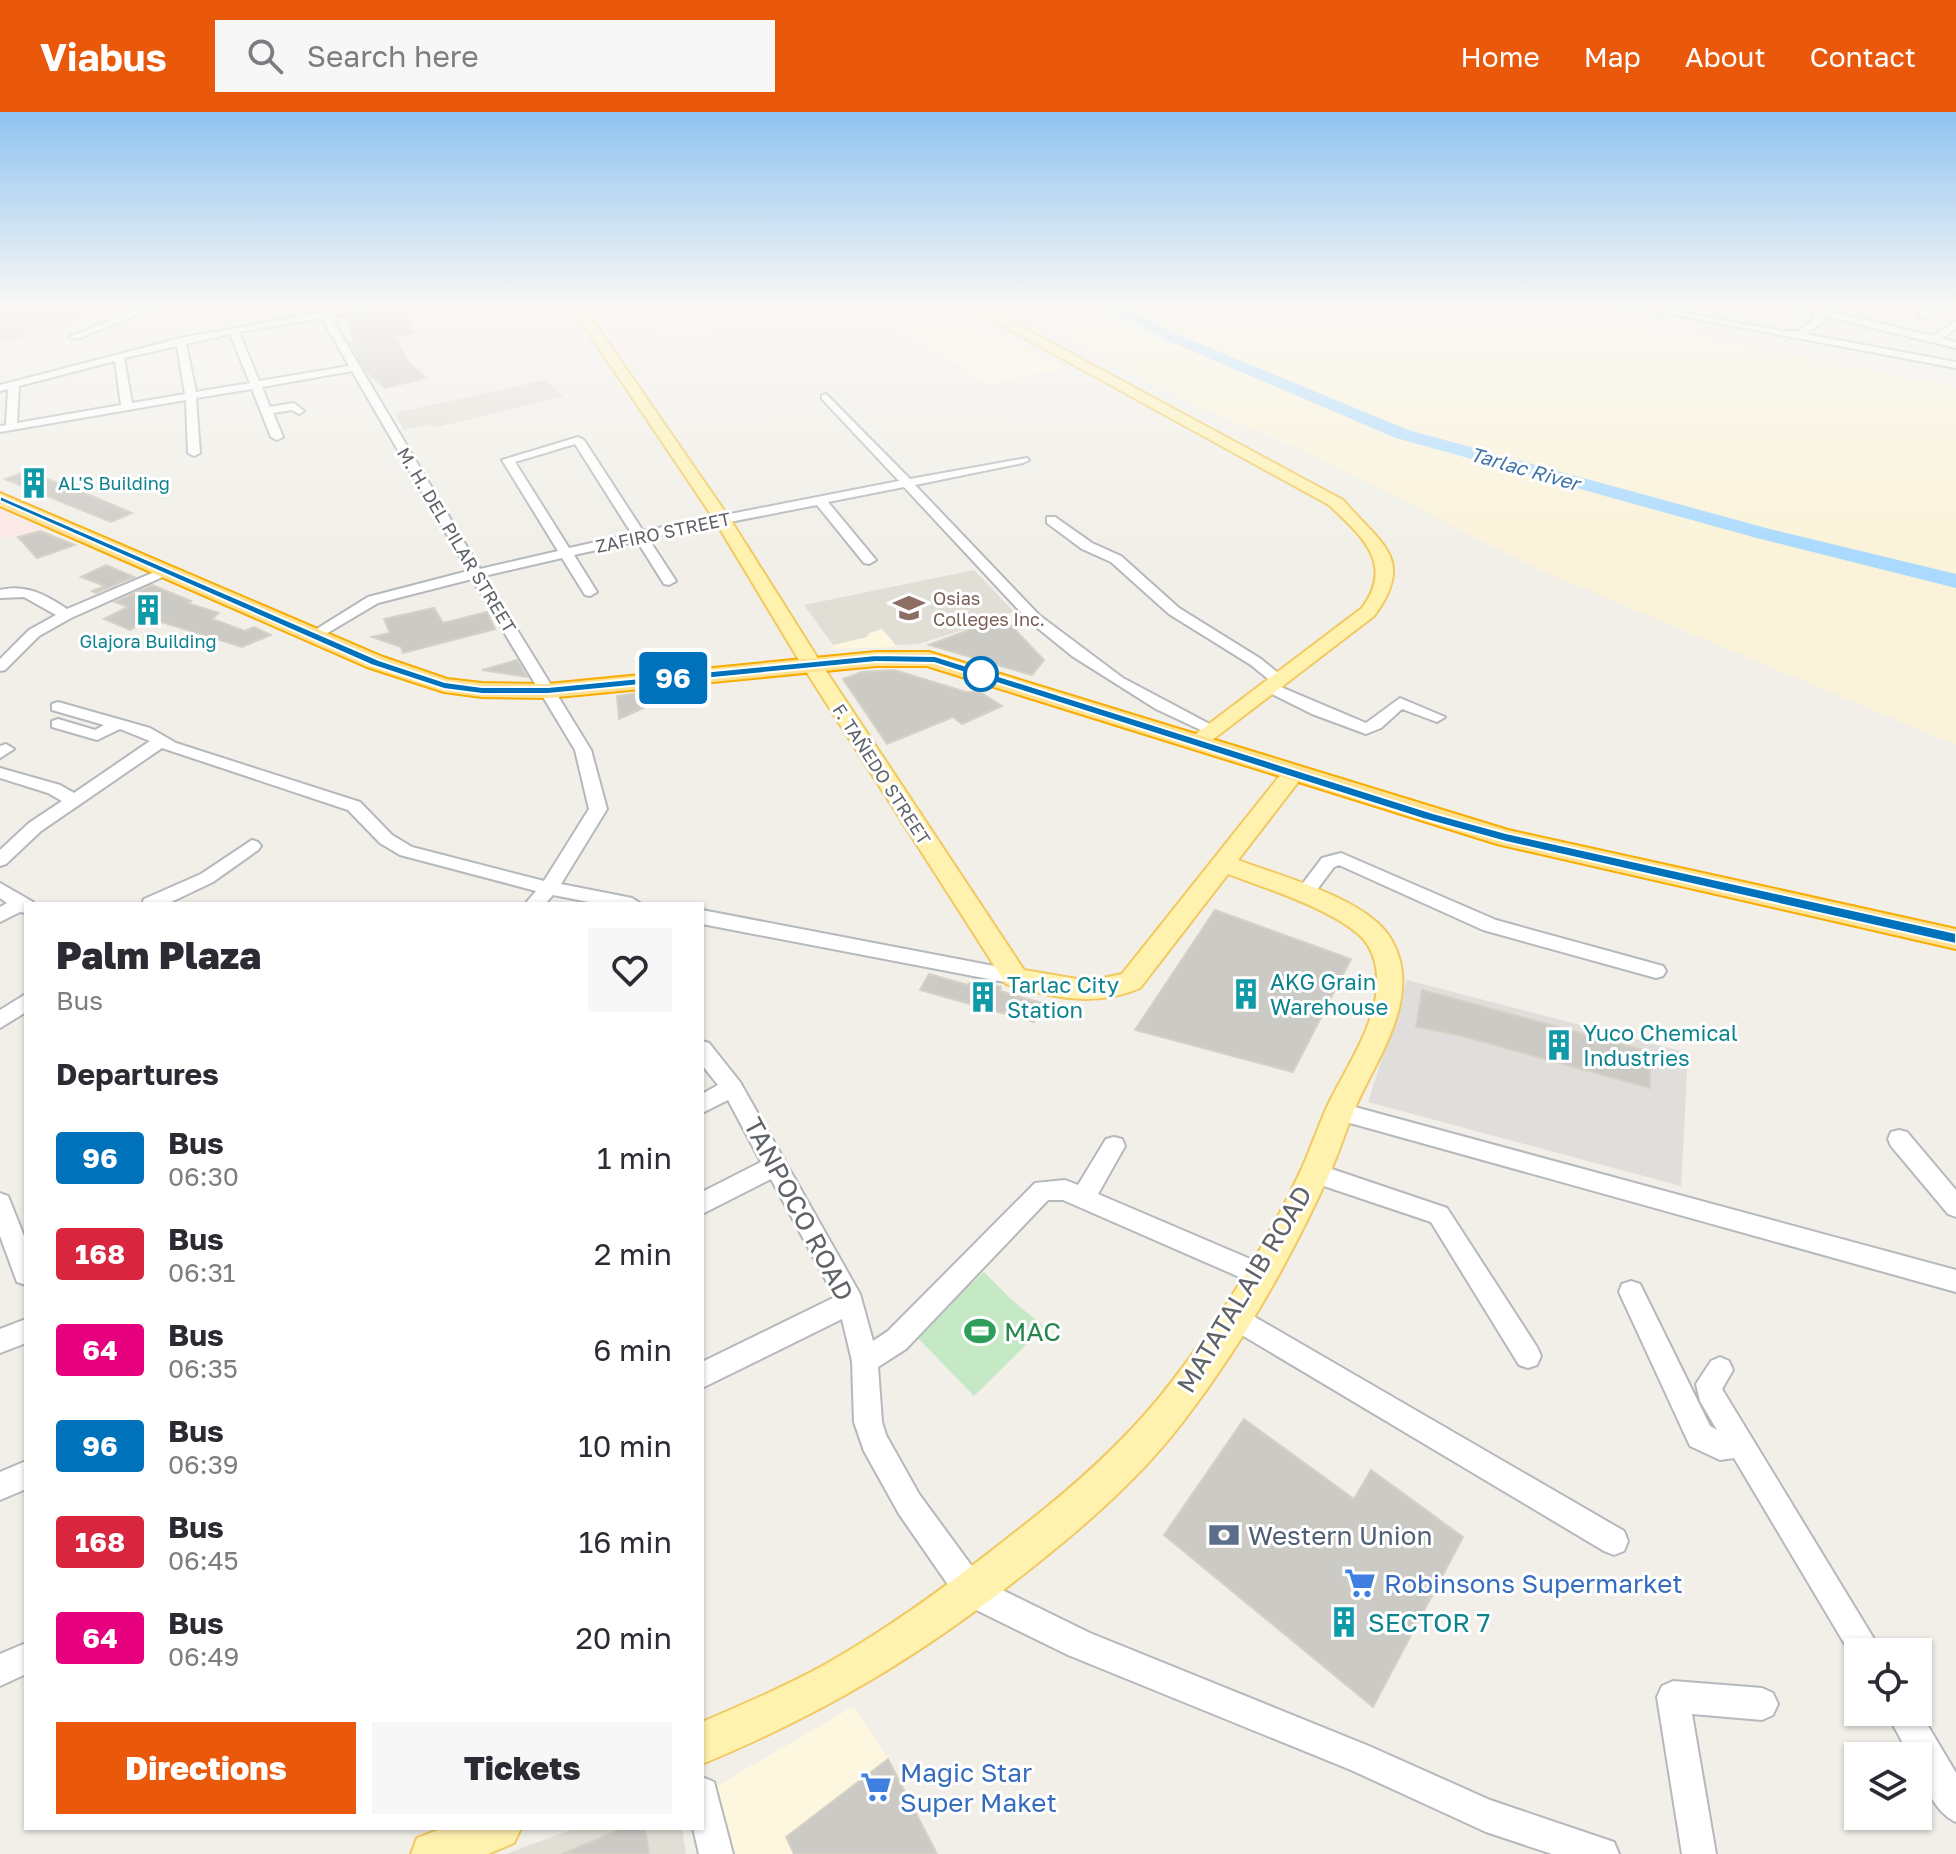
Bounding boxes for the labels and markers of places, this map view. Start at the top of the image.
building icon: AL'S Building [17,466,51,500]
place label: AL'S Building [58,472,170,494]
place label: Osias Colleges Inc. [933,587,1045,630]
school or university icon: Osias Colleges Inc. [892,591,926,625]
building icon: Glajora Building [131,593,165,627]
place label: Glajora Building [79,630,217,652]
unlabelled marker [964,657,998,691]
place label: AKG Grain Warehouse [1270,968,1388,1020]
place label: Tarlac City Station [1007,971,1119,1023]
building icon: AKG Grain Warehouse [1229,977,1263,1011]
building icon: Tarlac City Station [966,980,1000,1014]
place label: Yuco Chemical Industries [1583,1019,1738,1071]
building icon: Yuco Chemical Industries [1542,1028,1576,1062]
sports icon: MAC [963,1314,997,1348]
place label: MAC [1004,1316,1061,1347]
bank icon: Western Union [1207,1518,1241,1552]
place label: Western Union [1248,1520,1432,1551]
supermarket icon: Robinsons Supermarket [1343,1566,1377,1600]
place label: Robinsons Supermarket [1384,1568,1683,1599]
building icon: SECTOR 7 [1327,1605,1361,1639]
place label: SECTOR 7 [1368,1607,1490,1638]
place label: Magic Star Super Maket [900,1757,1057,1818]
supermarket icon: Magic Star Super Maket [859,1770,893,1804]

